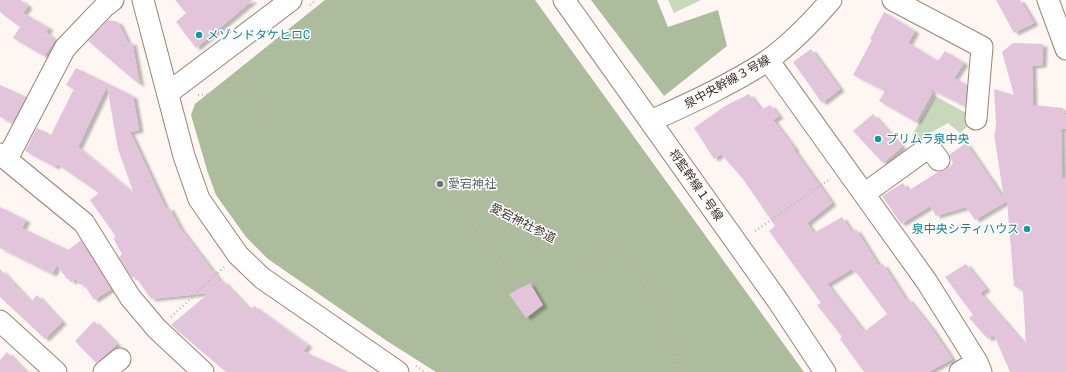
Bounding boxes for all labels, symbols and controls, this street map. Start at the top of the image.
place label: メゾンドタケヒロC [207,27,310,43]
marker: メゾンドタケヒロC [194,30,204,40]
street label: 泉中央幹線３号線 [681,52,773,112]
place label: プリムラ泉中央 [886,131,969,147]
marker: プリムラ泉中央 [873,134,883,144]
street label: 将監幹線１号線 [665,146,727,224]
place label: 愛宕神社 [448,176,496,192]
marker: 愛宕神社 [435,179,445,189]
street label: 愛宕神社参道 [487,200,559,246]
place label: 泉中央シティハウス [912,221,1019,237]
marker: 泉中央シティハウス [1022,224,1032,234]

